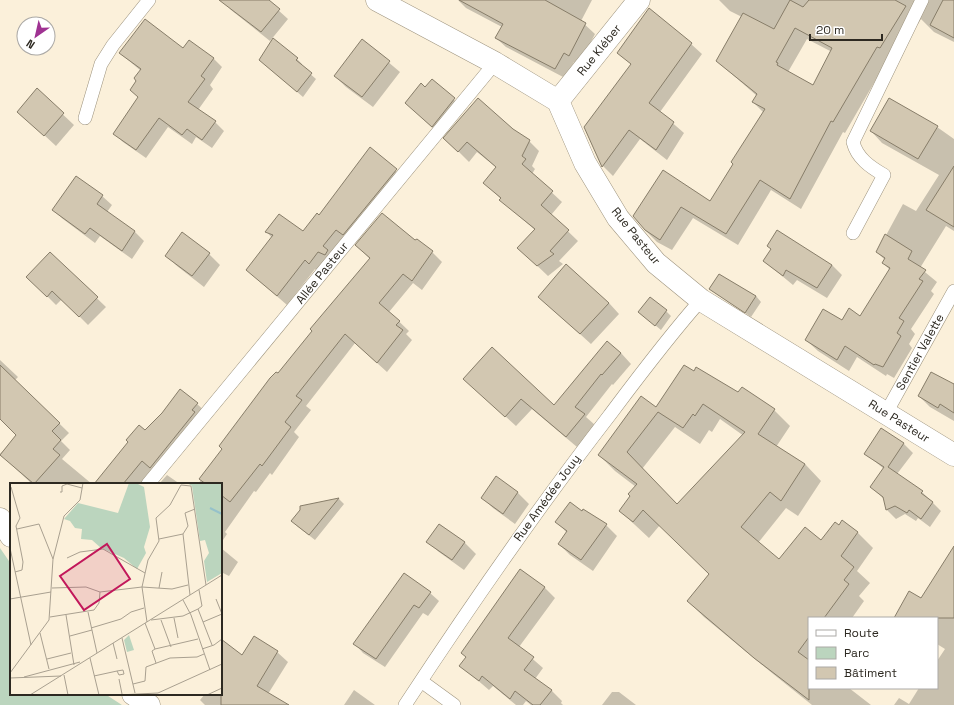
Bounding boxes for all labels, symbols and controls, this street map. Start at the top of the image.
north arrow [16,16,56,56]
scale bar [810,16,882,42]
street label: Rue Kléber [573,21,625,79]
text: 20 m [816,22,844,38]
text: N [23,36,37,52]
street label: Rue Pasteur [608,204,664,268]
street label: Allée Pasteur [292,238,352,307]
street label: Sentier Valette [892,311,948,393]
street label: Rue Pasteur [865,396,933,446]
street label: Rue Amédée Jouy [510,451,584,545]
inset map [10,483,222,695]
legend [808,617,938,689]
text: Route [844,625,879,641]
text: Parc [844,645,869,661]
text: Bâtiment [844,665,897,681]

